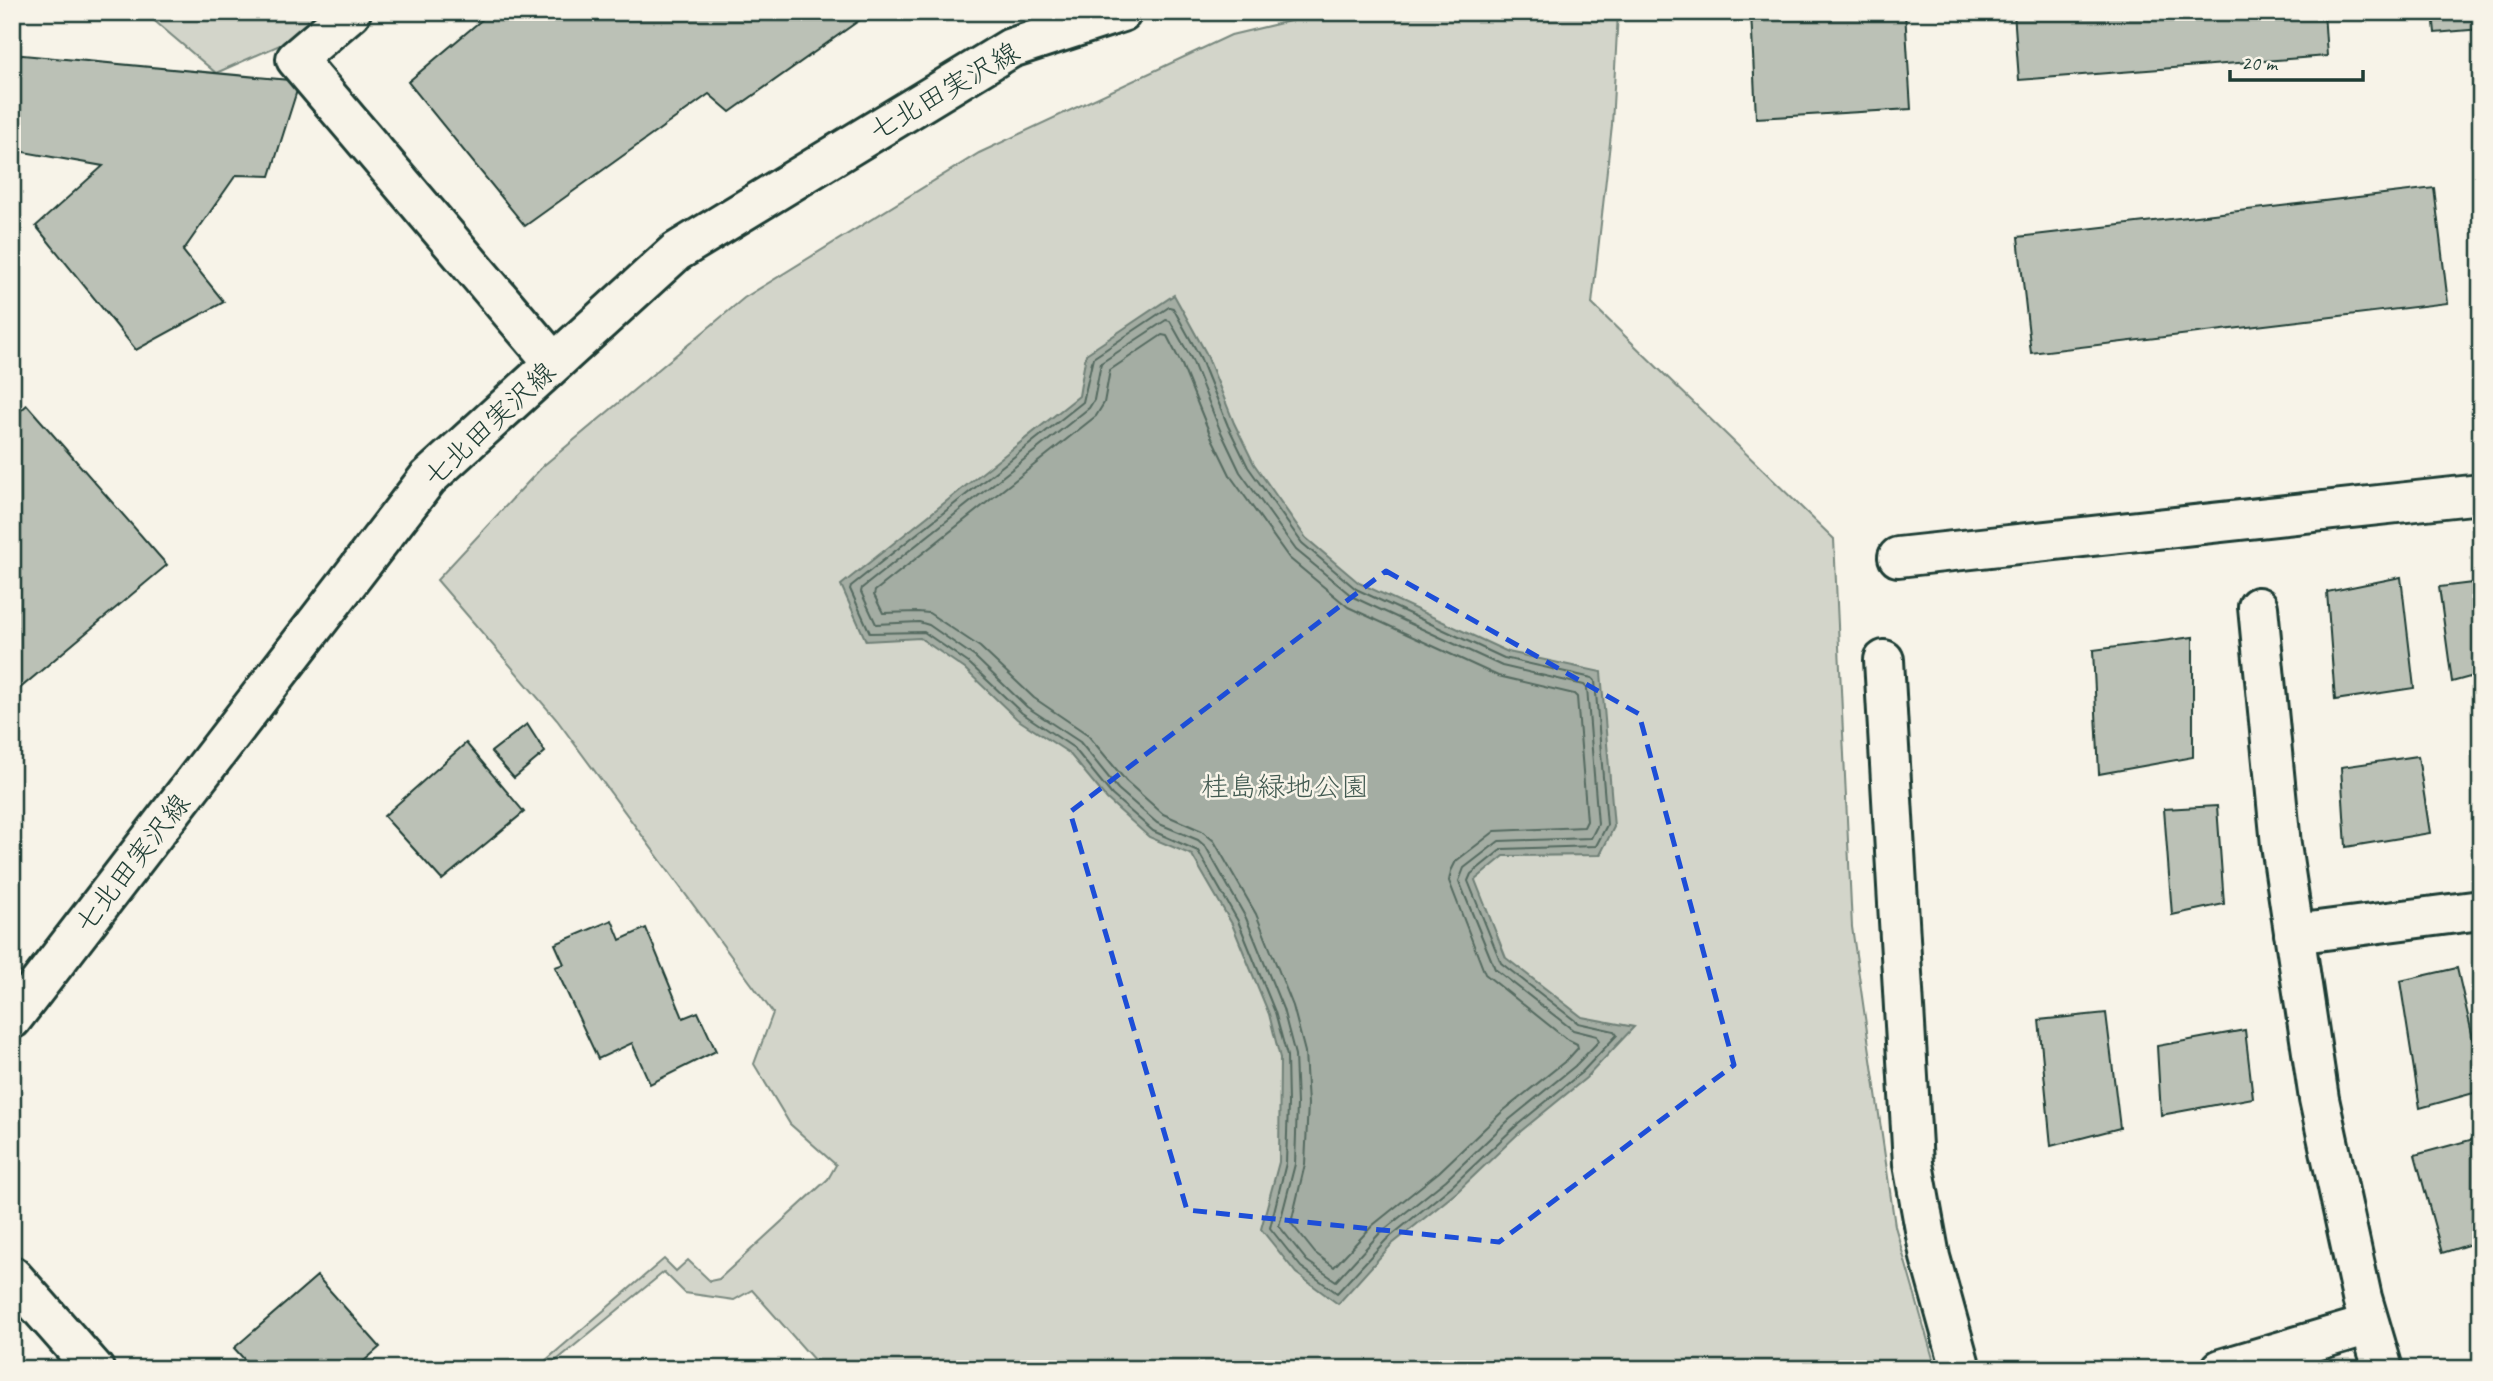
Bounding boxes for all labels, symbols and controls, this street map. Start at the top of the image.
street label: 七北田実沢線 [862,34,1026,148]
scale bar [2230,38,2364,82]
text: 20 m [2241,50,2279,76]
street label: 七北田実沢線 [416,354,562,494]
park label: 桂島緑地公園 [1201,769,1369,804]
street label: 七北田実沢線 [66,786,198,940]

